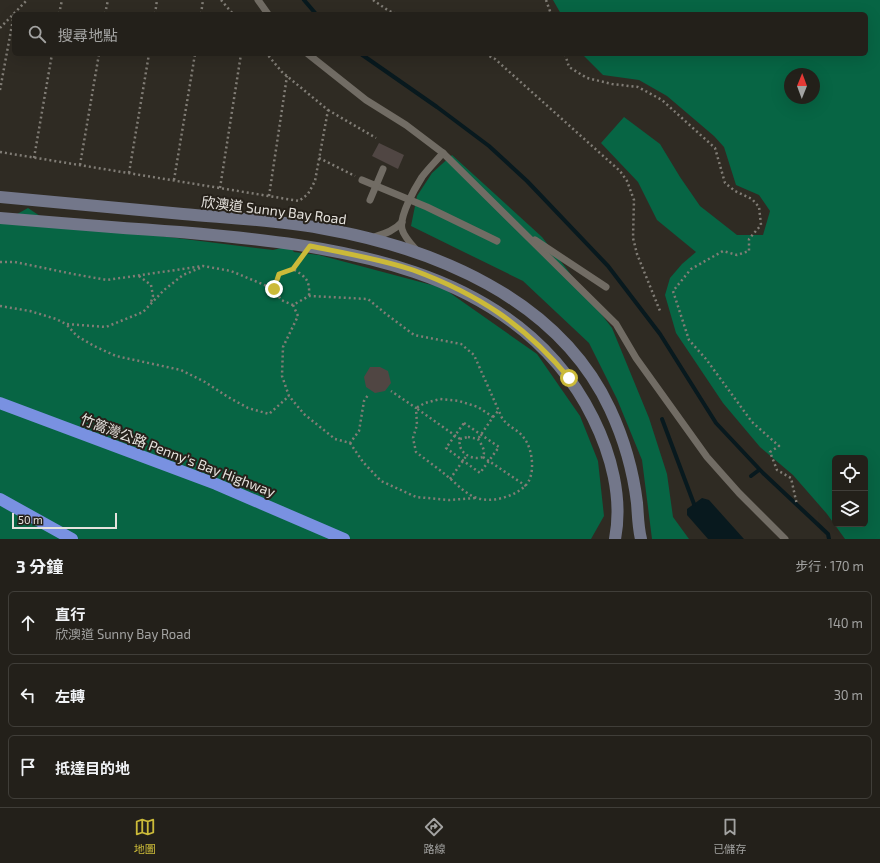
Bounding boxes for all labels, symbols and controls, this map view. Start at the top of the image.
search box [12,12,868,56]
icon: search [26,23,48,45]
text: 搜尋地點 [58,26,118,44]
north arrow [784,68,820,104]
street label: 欣澳道 Sunny Bay Road [200,193,348,227]
route end [265,280,283,298]
route start [560,369,578,387]
street label: 竹篙灣公路 Penny's Bay Highway [78,410,279,500]
map controls [832,455,868,527]
button: locate [832,455,868,491]
button: layers [832,491,868,527]
scale bar [12,511,117,530]
text: 50 m [18,513,43,526]
text: 3 分鐘 [16,556,63,576]
text: 步行 · 170 m [795,558,864,574]
text: 直行 [55,605,85,623]
icon: ahead [17,612,39,634]
text: 140 m [828,615,863,631]
text: 欣澳道 Sunny Bay Road [55,626,191,642]
icon: left [17,684,39,706]
text: 左轉 [55,687,85,705]
text: 30 m [834,687,863,703]
icon: arrive [17,756,39,778]
text: 抵達目的地 [55,759,130,777]
tab: 地圖 [134,816,156,856]
tab: 路線 [423,816,445,856]
tab: 已儲存 [713,816,746,856]

